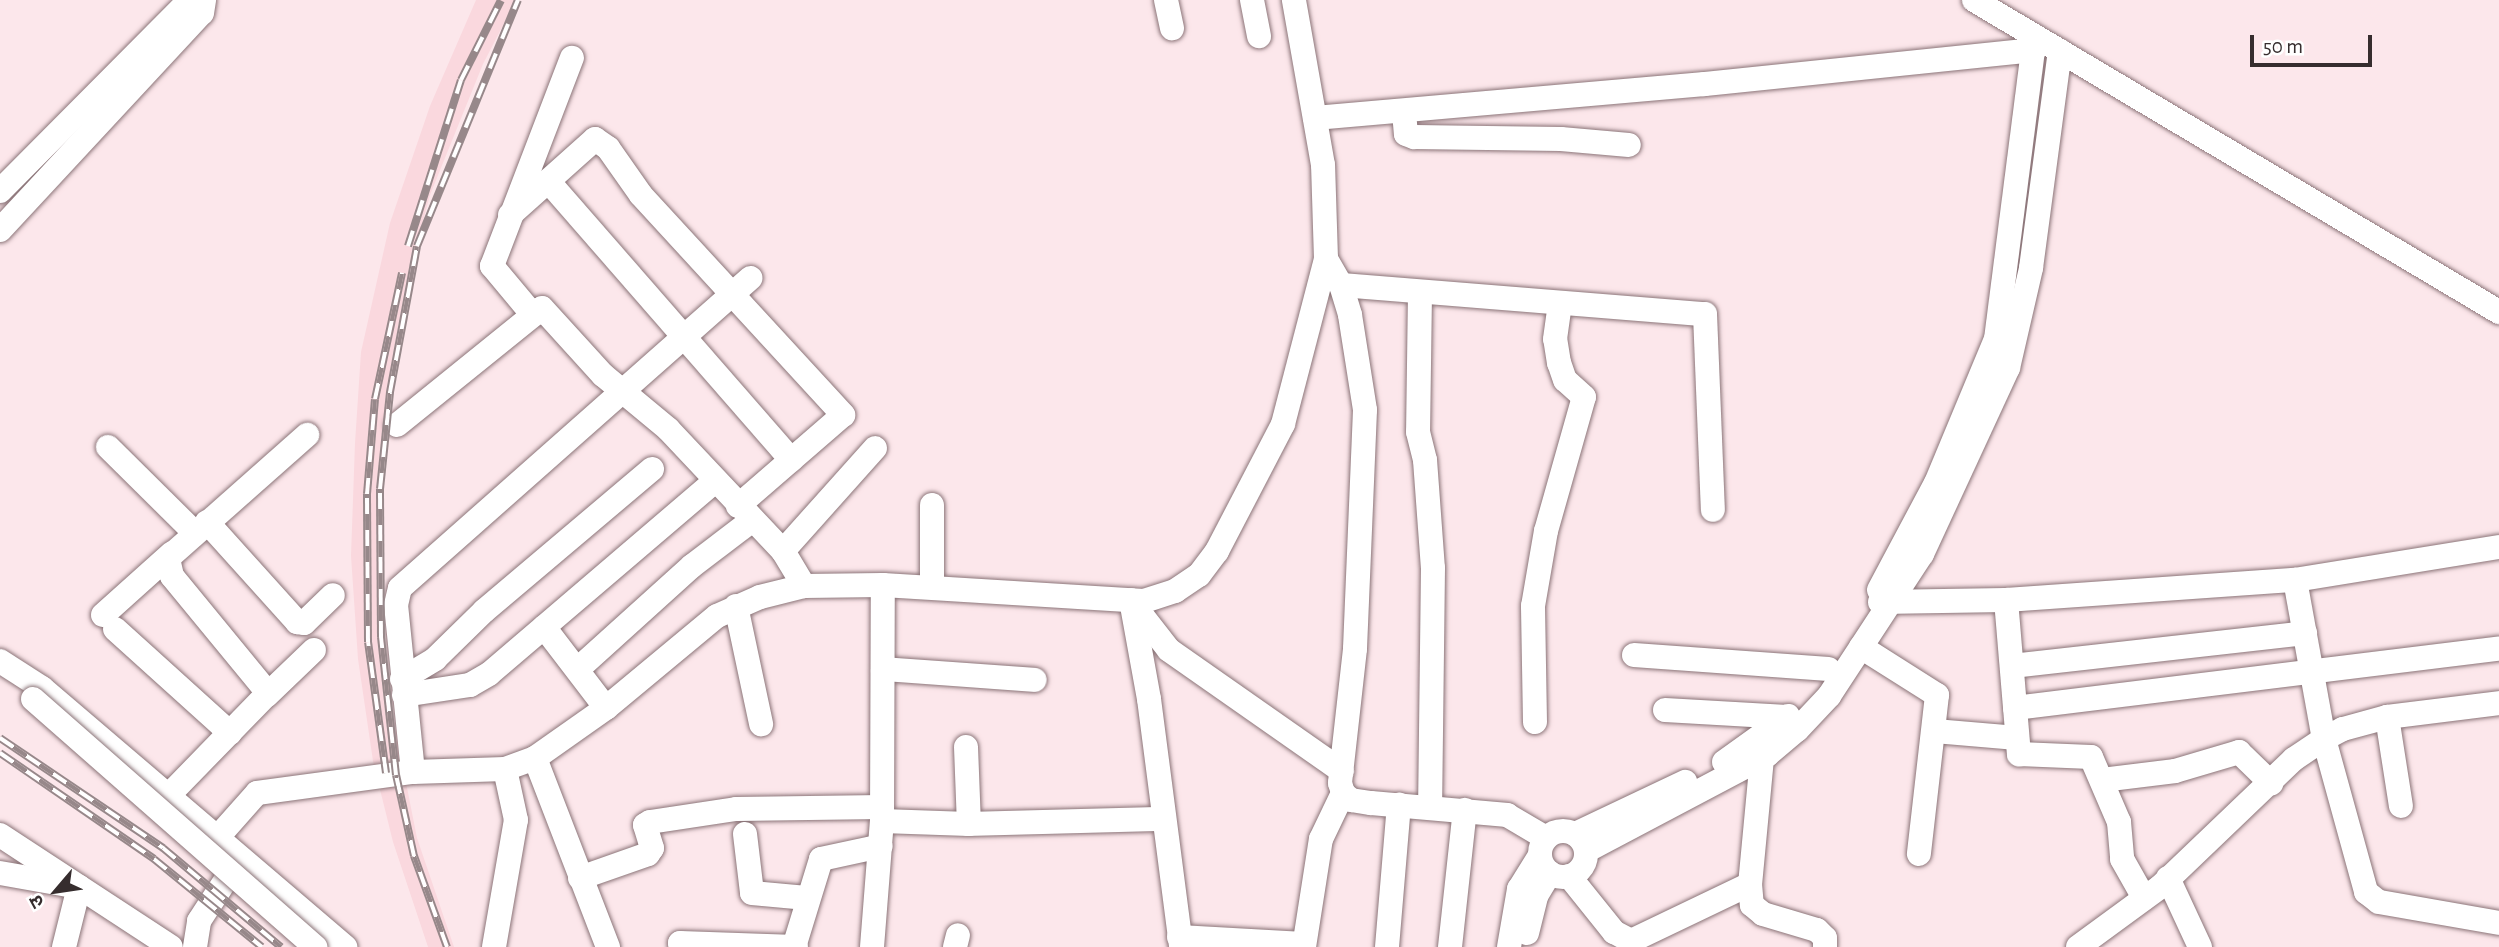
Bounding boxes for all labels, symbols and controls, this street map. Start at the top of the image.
scale bar [2254,21,2376,65]
text: 50 m [2263,36,2303,57]
north arrow [21,856,91,926]
text: उ [26,892,48,911]

